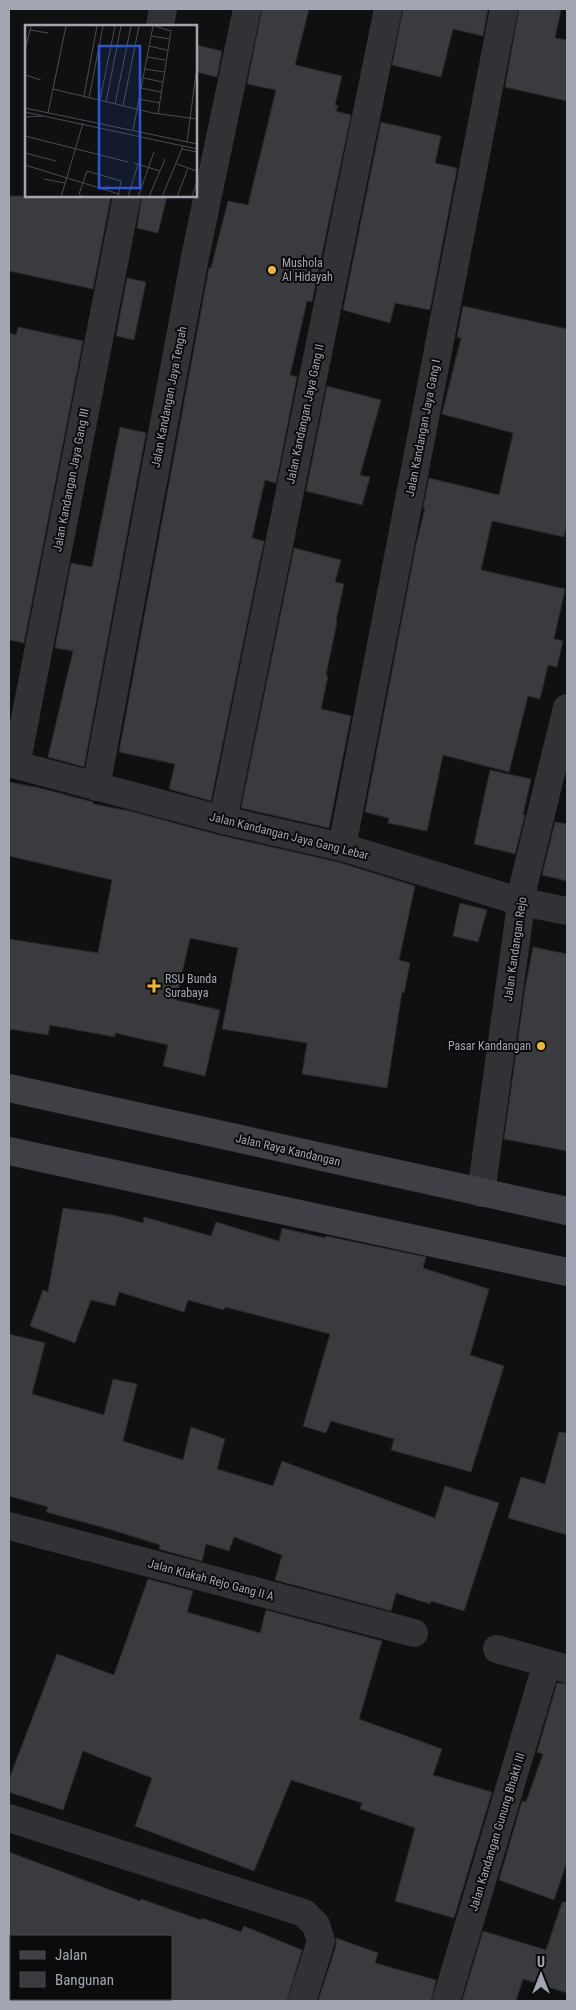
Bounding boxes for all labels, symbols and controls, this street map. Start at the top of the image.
inset map [25,25,198,198]
place label: Mushola Al Hidayah [282,256,333,284]
marker: Mushola Al Hidayah [266,264,278,276]
street label: Jalan Kandangan Jaya Tengah [148,325,190,469]
street label: Jalan Kandangan Jaya Gang II [283,343,327,485]
street label: Jalan Kandangan Jaya Gang I [403,358,443,498]
street label: Jalan Kandangan Jaya Gang III [50,407,92,553]
street label: Jalan Kandangan Jaya Gang Lebar [208,809,370,863]
street label: Jalan Kandangan Rejo [501,896,529,1002]
place label: RSU Bunda Surabaya [165,972,217,1000]
marker: RSU Bunda Surabaya [147,979,161,993]
place label: Pasar Kandangan [448,1039,531,1053]
marker: Pasar Kandangan [535,1040,547,1052]
street label: Jalan Raya Kandangan [234,1131,342,1169]
street label: Jalan Klakah Rejo Gang II A [146,1556,276,1604]
street label: Jalan Kandangan Gunung Bhakti III [466,1751,528,1913]
legend [10,1935,172,2000]
text: Jalan [55,1946,87,1964]
north arrow [516,1950,566,2000]
text: U [537,1954,545,1970]
text: Bangunan [55,1971,114,1989]

